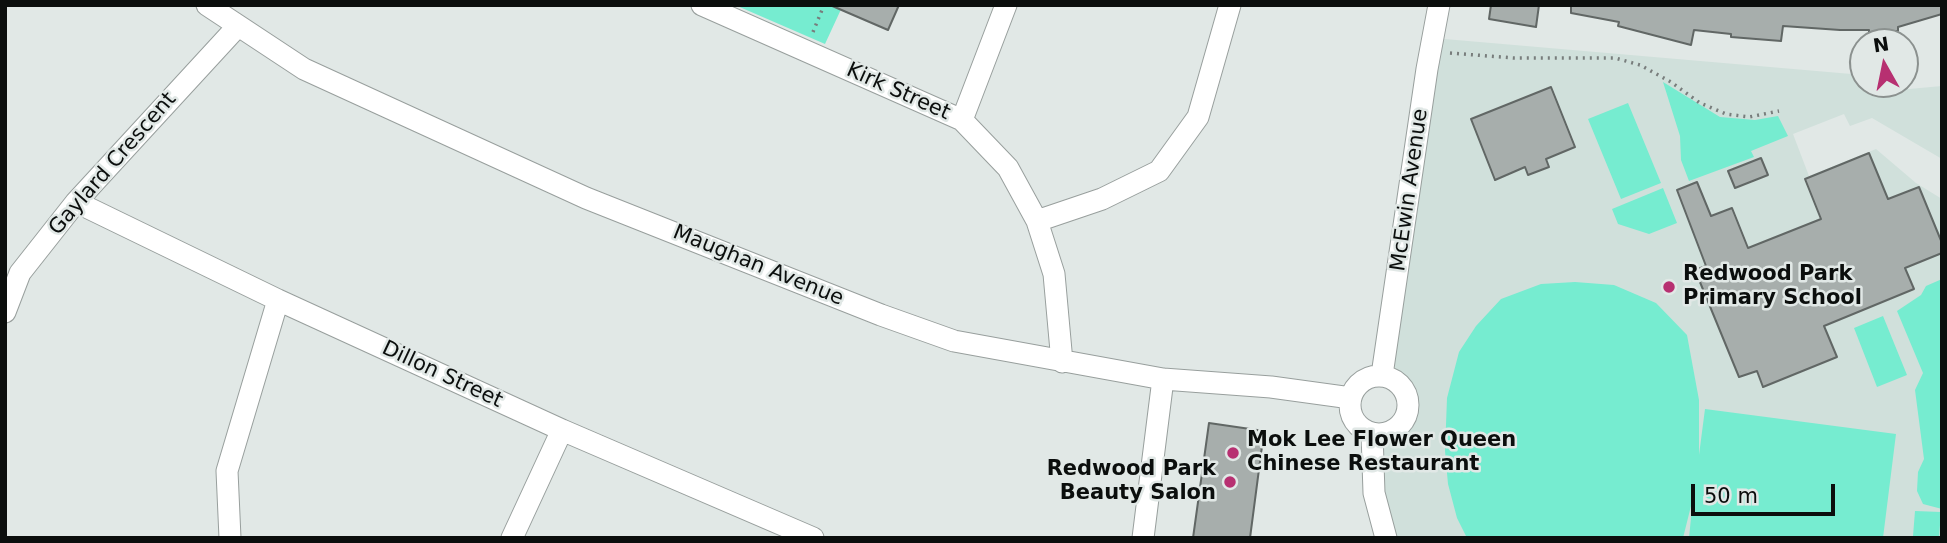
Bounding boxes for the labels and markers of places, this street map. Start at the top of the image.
place label: Redwood Park Primary School [1683,262,1862,312]
marker: Redwood Park Primary School [1661,279,1677,295]
place label: Mok Lee Flower Queen Chinese Restaurant [1247,428,1516,478]
marker: Mok Lee Flower Queen Chinese Restaurant [1225,445,1241,461]
place label: Redwood Park Beauty Salon [1047,457,1216,507]
marker: Redwood Park Beauty Salon [1222,474,1238,490]

